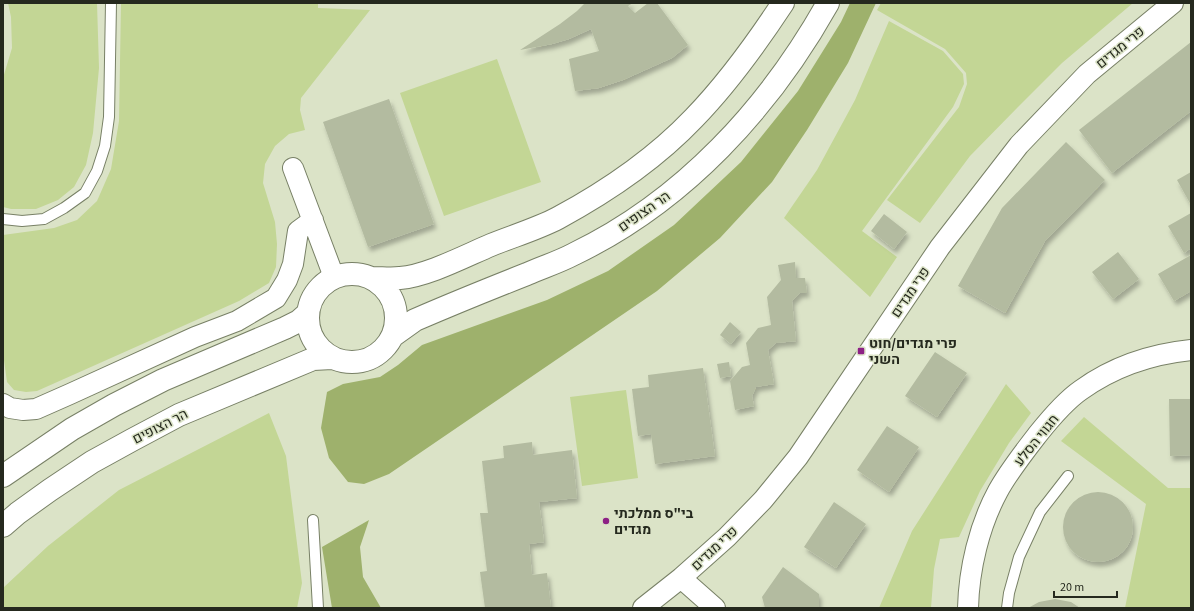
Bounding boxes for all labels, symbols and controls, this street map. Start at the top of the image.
street label: פרי מגדים [1092,22,1149,74]
street label: הר הצופים [614,186,675,237]
street label: פרי מגדים [886,263,935,322]
place label: פרי מגדים/חוט השני [869,334,957,370]
marker: פרי מגדים/חוט השני [856,346,866,356]
street label: הר הצופים [129,404,192,449]
street label: חגווי הסלע [1010,410,1064,471]
place label: בי"ס ממלכתי מגדים [614,504,694,540]
marker: בי"ס ממלכתי מגדים [601,516,611,526]
street label: פרי מגדים [687,522,742,576]
scale bar [1054,573,1117,599]
text: 20 m [1060,579,1084,596]

